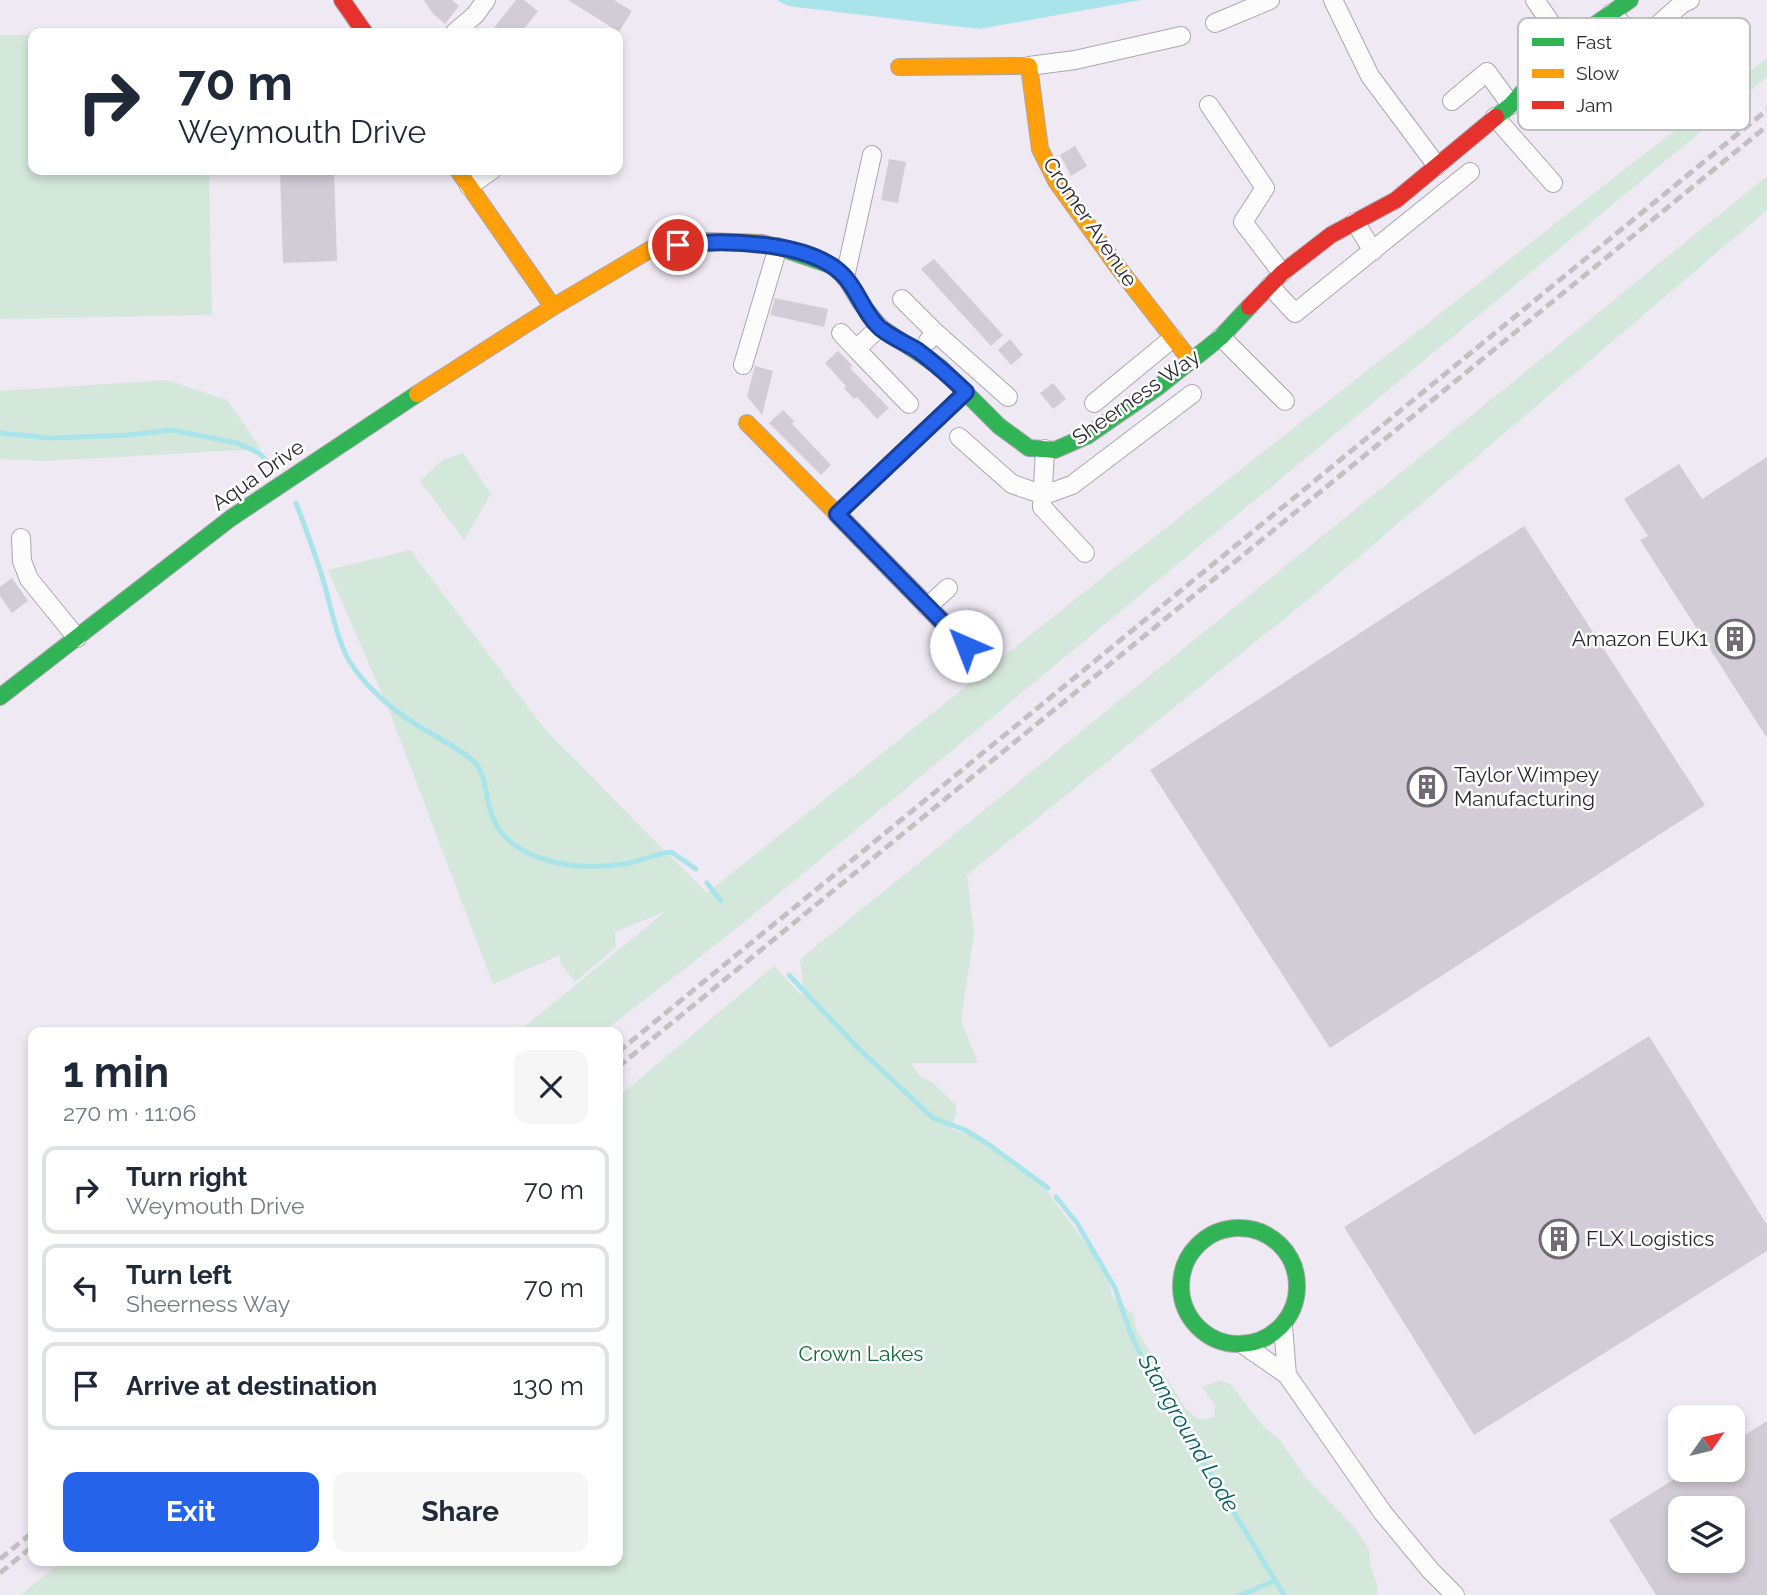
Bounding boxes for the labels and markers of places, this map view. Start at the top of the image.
pin [648,215,708,275]
building icon: Amazon EUK1 [1714,618,1756,660]
place label: Amazon EUK1 [1572,626,1708,651]
place label: Taylor Wimpey Manufacturing [1454,762,1599,811]
building icon: Taylor Wimpey Manufacturing [1406,766,1448,808]
building icon: FLX Logistics [1538,1218,1580,1260]
place label: FLX Logistics [1586,1226,1715,1251]

